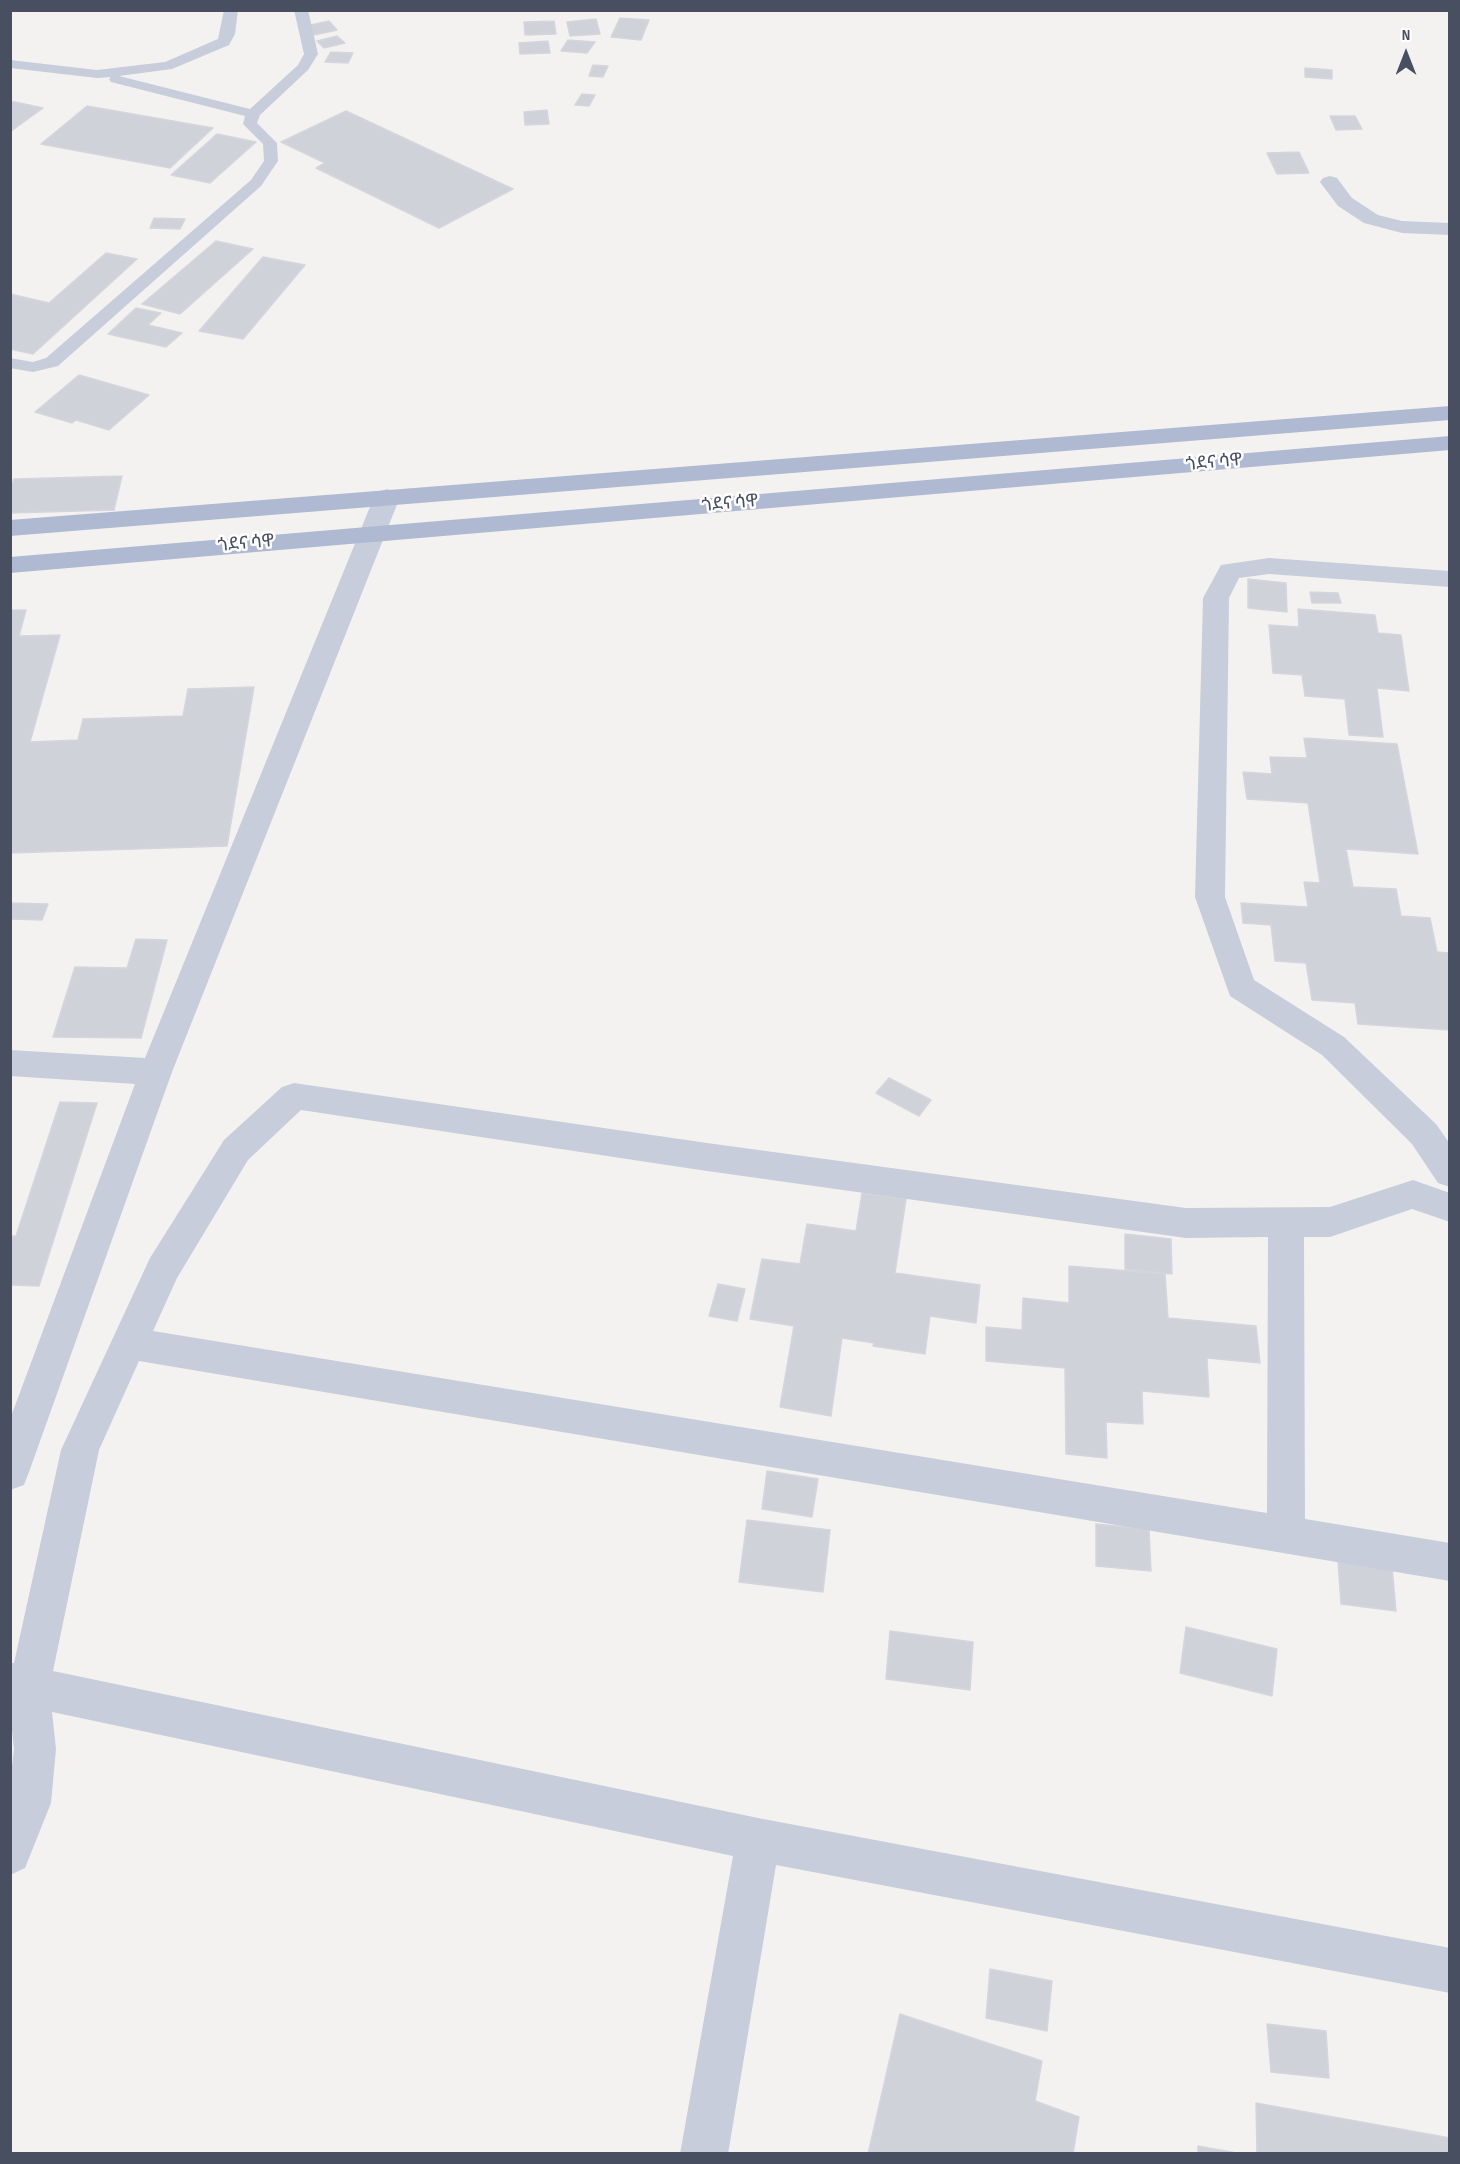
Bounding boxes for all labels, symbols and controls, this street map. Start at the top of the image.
north arrow [1376,24,1436,84]
text: N [1402,26,1410,45]
street label: ጎደና ሳዋ [1185,450,1243,476]
street label: ጎደና ሳዋ [701,491,759,517]
street label: ጎደና ሳዋ [217,531,275,557]

